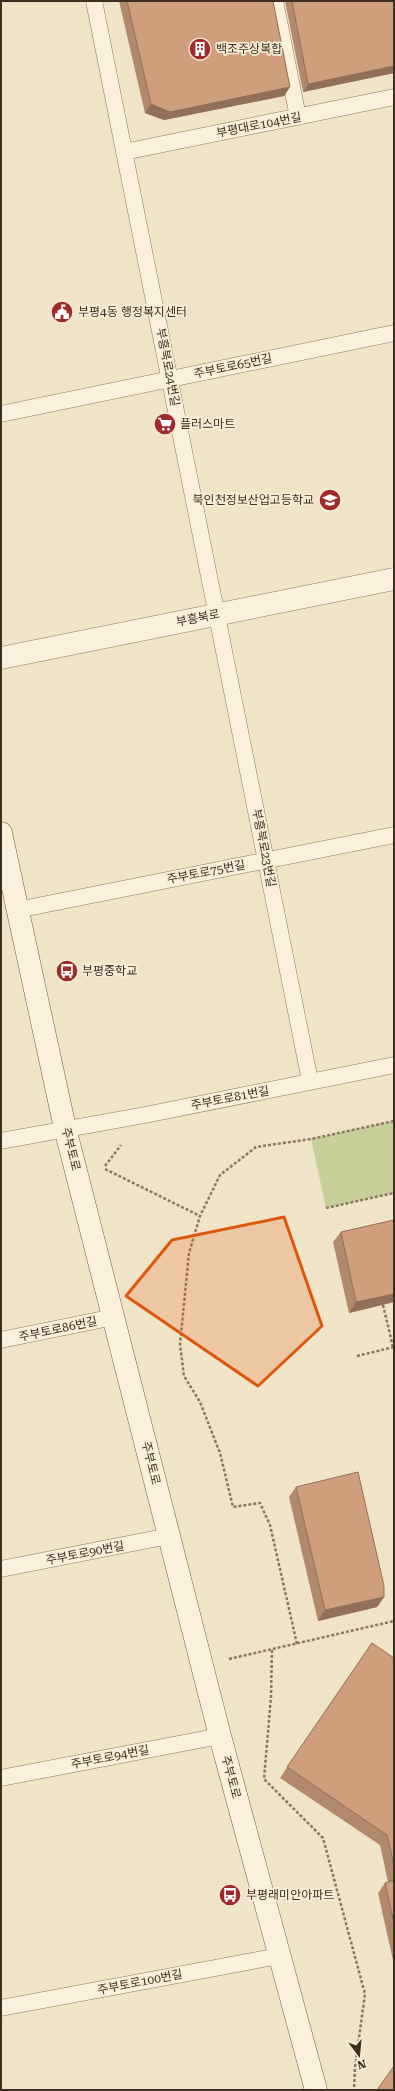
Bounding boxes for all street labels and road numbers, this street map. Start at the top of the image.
street label: 부평대로104번길 [215,110,303,140]
street label: 부흥북로24번길 [154,327,182,407]
street label: 주부토로65번길 [193,351,273,381]
street label: 부흥북로 [175,607,221,629]
street label: 부흥북로23번길 [250,808,278,888]
street label: 주부토로75번길 [166,858,246,886]
street label: 주부토로81번길 [190,1084,270,1112]
street label: 주부토로 [59,1126,83,1172]
street label: 주부토로86번길 [18,1314,98,1344]
street label: 주부토로 [139,1440,163,1486]
street label: 주부토로90번길 [45,1539,125,1567]
street label: 주부토로94번길 [70,1743,150,1771]
street label: 주부토로 [219,1754,243,1800]
street label: 주부토로100번길 [96,1967,184,1997]

